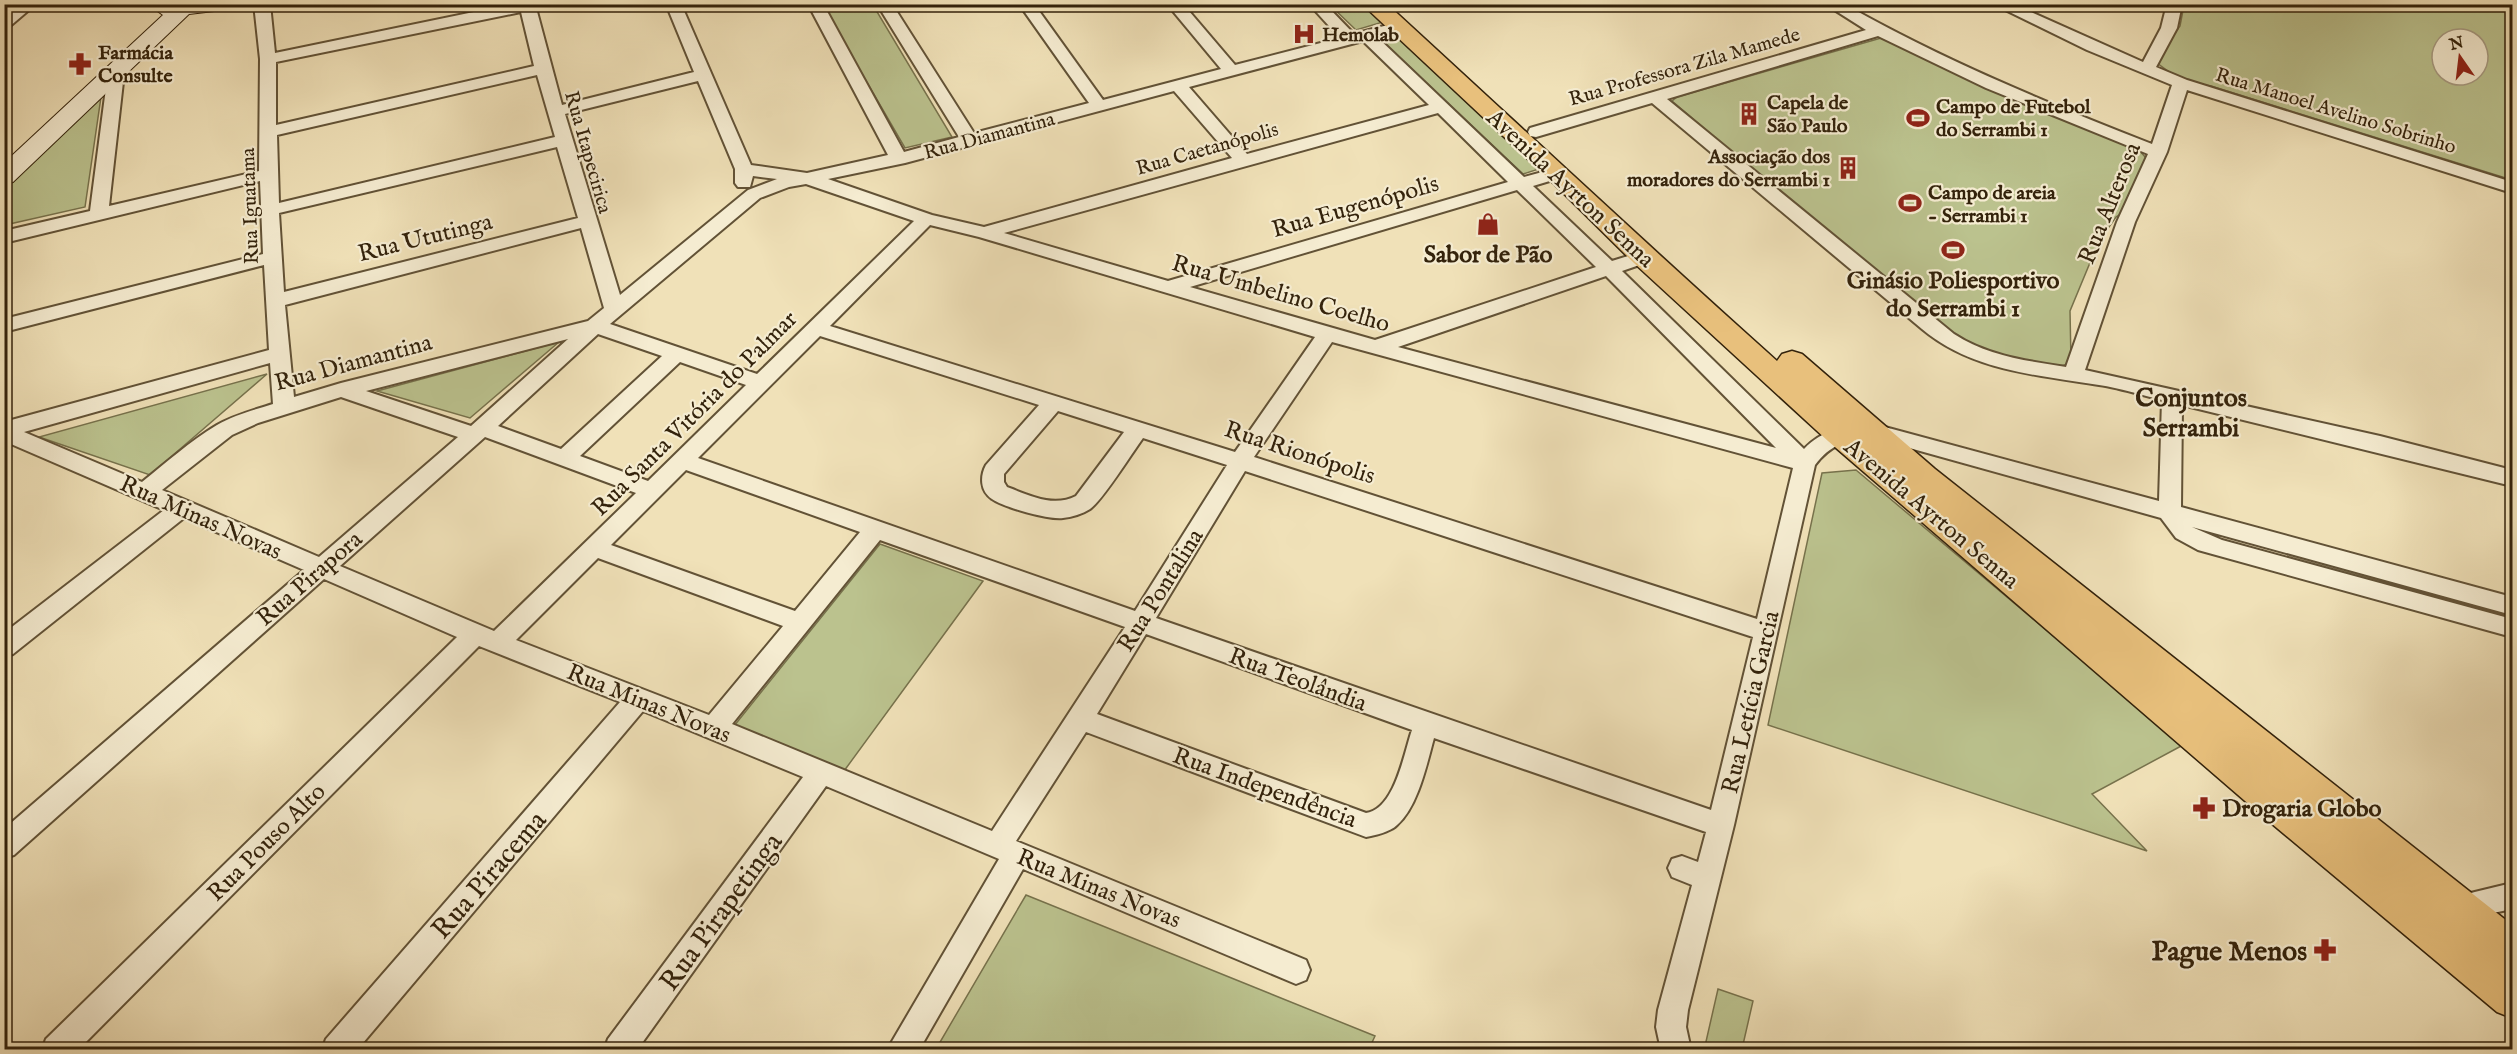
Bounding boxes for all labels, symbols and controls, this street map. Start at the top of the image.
hospital icon: Hemolab [1291,21,1317,47]
street label: Rua Professora Zila Mamede [1566,22,1803,112]
place label: Hemolab [1322,23,1399,48]
north arrow [2430,27,2490,87]
text: N [2447,33,2466,56]
place label: Farmácia Consulte [98,41,173,89]
pharmacy icon: Farmácia Consulte [67,51,93,77]
street label: Rua Manoel Avelino Sobrinho [2212,63,2459,160]
street label: Rua Itapecirica [558,88,617,217]
place label: Capela de São Paulo [1767,91,1849,139]
place label: Campo de Futebol do Serrambi 1 [1936,95,2091,143]
building icon: Capela de São Paulo [1736,101,1762,127]
street label: Avenida Ayrton Senna [1478,102,1661,276]
sports icon: Campo de Futebol do Serrambi 1 [1905,105,1931,131]
street label: Rua Diamantina [921,107,1058,166]
street label: Rua Caetanópolis [1133,117,1281,182]
street label: Rua Alterosa [2072,137,2149,269]
place label: Associação dos moradores do Serrambi 1 [1627,145,1830,193]
street label: Rua Iguatama [236,147,265,265]
building icon: Associação dos moradores do Serrambi 1 [1835,155,1861,181]
street label: Rua Eugenópolis [1268,169,1443,246]
place label: Campo de areia - Serrambi 1 [1928,181,2056,229]
sports icon: Campo de areia - Serrambi 1 [1897,190,1923,216]
street label: Rua Ututinga [355,207,496,270]
shop icon: Sabor de Pão [1475,211,1501,237]
sports icon: Ginásio Poliesportivo do Serrambi 1 [1940,237,1966,263]
place label: Sabor de Pão [1424,240,1552,271]
street label: Rua Umbelino Coelho [1168,248,1393,340]
place label: Ginásio Poliesportivo do Serrambi 1 [1847,266,2059,325]
street label: Rua Santa Vitória do Palmar [586,304,805,524]
street label: Rua Diamantina [271,327,436,399]
district label: Conjuntos Serrambi [2135,382,2247,445]
street label: Rua Rionópolis [1220,415,1379,492]
street label: Avenida Ayrton Senna [1836,431,2025,597]
street label: Rua Minas Novas [115,469,286,568]
street label: Rua Pontalina [1111,523,1212,658]
street label: Rua Pirapora [250,524,370,634]
street label: Rua Letícia Garcia [1715,607,1788,797]
street label: Rua Teolândia [1224,641,1371,720]
street label: Rua Minas Novas [562,657,735,751]
street label: Rua Independência [1168,741,1361,836]
street label: Rua Pouso Alto [201,777,333,909]
place label: Drogaria Globo [2222,794,2382,825]
pharmacy icon: Drogaria Globo [2191,795,2217,821]
street label: Rua Piracema [425,804,556,947]
street label: Rua Pirapetinga [653,826,792,999]
street label: Rua Minas Novas [1012,842,1185,936]
place label: Pague Menos [2151,935,2307,970]
pharmacy icon: Pague Menos [2312,937,2338,963]

